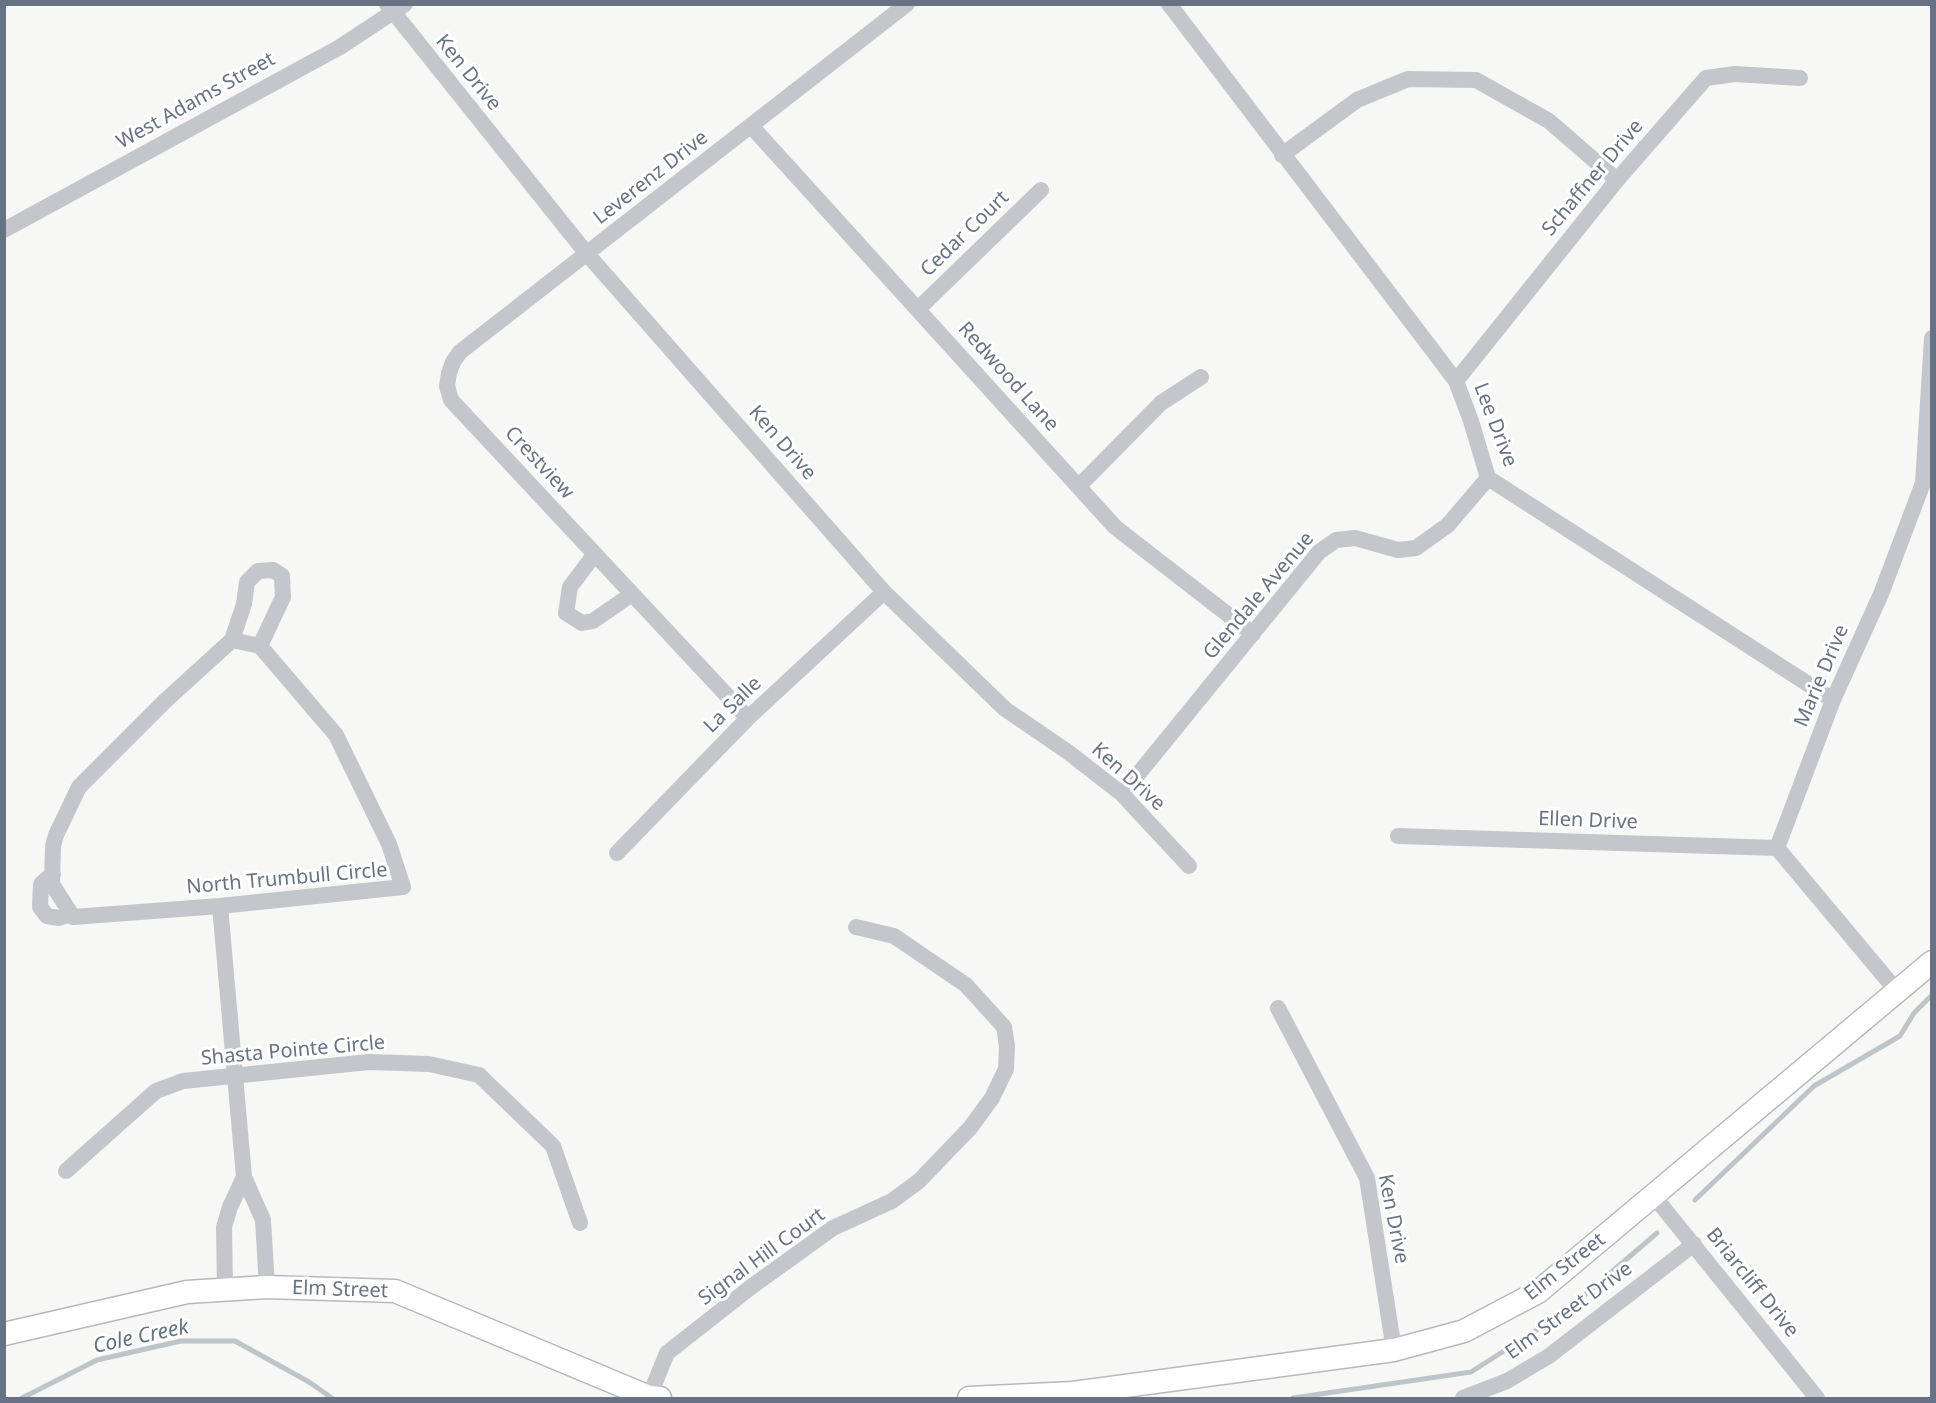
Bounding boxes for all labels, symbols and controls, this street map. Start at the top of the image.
street label: Ken Drive [430,30,506,116]
street label: West Adams Street [113,48,279,154]
street label: Schaffner Drive [1537,115,1649,241]
street label: Leverenz Drive [589,126,713,230]
street label: Cedar Court [916,186,1014,282]
street label: Redwood Lane [953,317,1063,437]
street label: Lee Drive [1468,380,1522,470]
street label: Ken Drive [743,401,821,485]
street label: Crestview [499,422,579,504]
street label: Glendale Avenue [1199,527,1319,665]
street label: Marie Drive [1790,621,1854,731]
street label: La Salle [699,672,767,738]
street label: Ken Drive [1086,738,1170,816]
street label: Ellen Drive [1538,807,1638,835]
street label: North Trumbull Circle [186,858,388,900]
street label: Shasta Pointe Circle [200,1031,386,1071]
street label: Ken Drive [1373,1172,1413,1266]
street label: Signal Hill Court [694,1203,830,1311]
street label: Briarcliff Drive [1701,1223,1803,1343]
street label: Elm Street [1520,1228,1610,1306]
street label: Elm Street Drive [1501,1257,1637,1365]
street label: Elm Street [292,1276,388,1304]
water label: Cole Creek [91,1315,191,1359]

